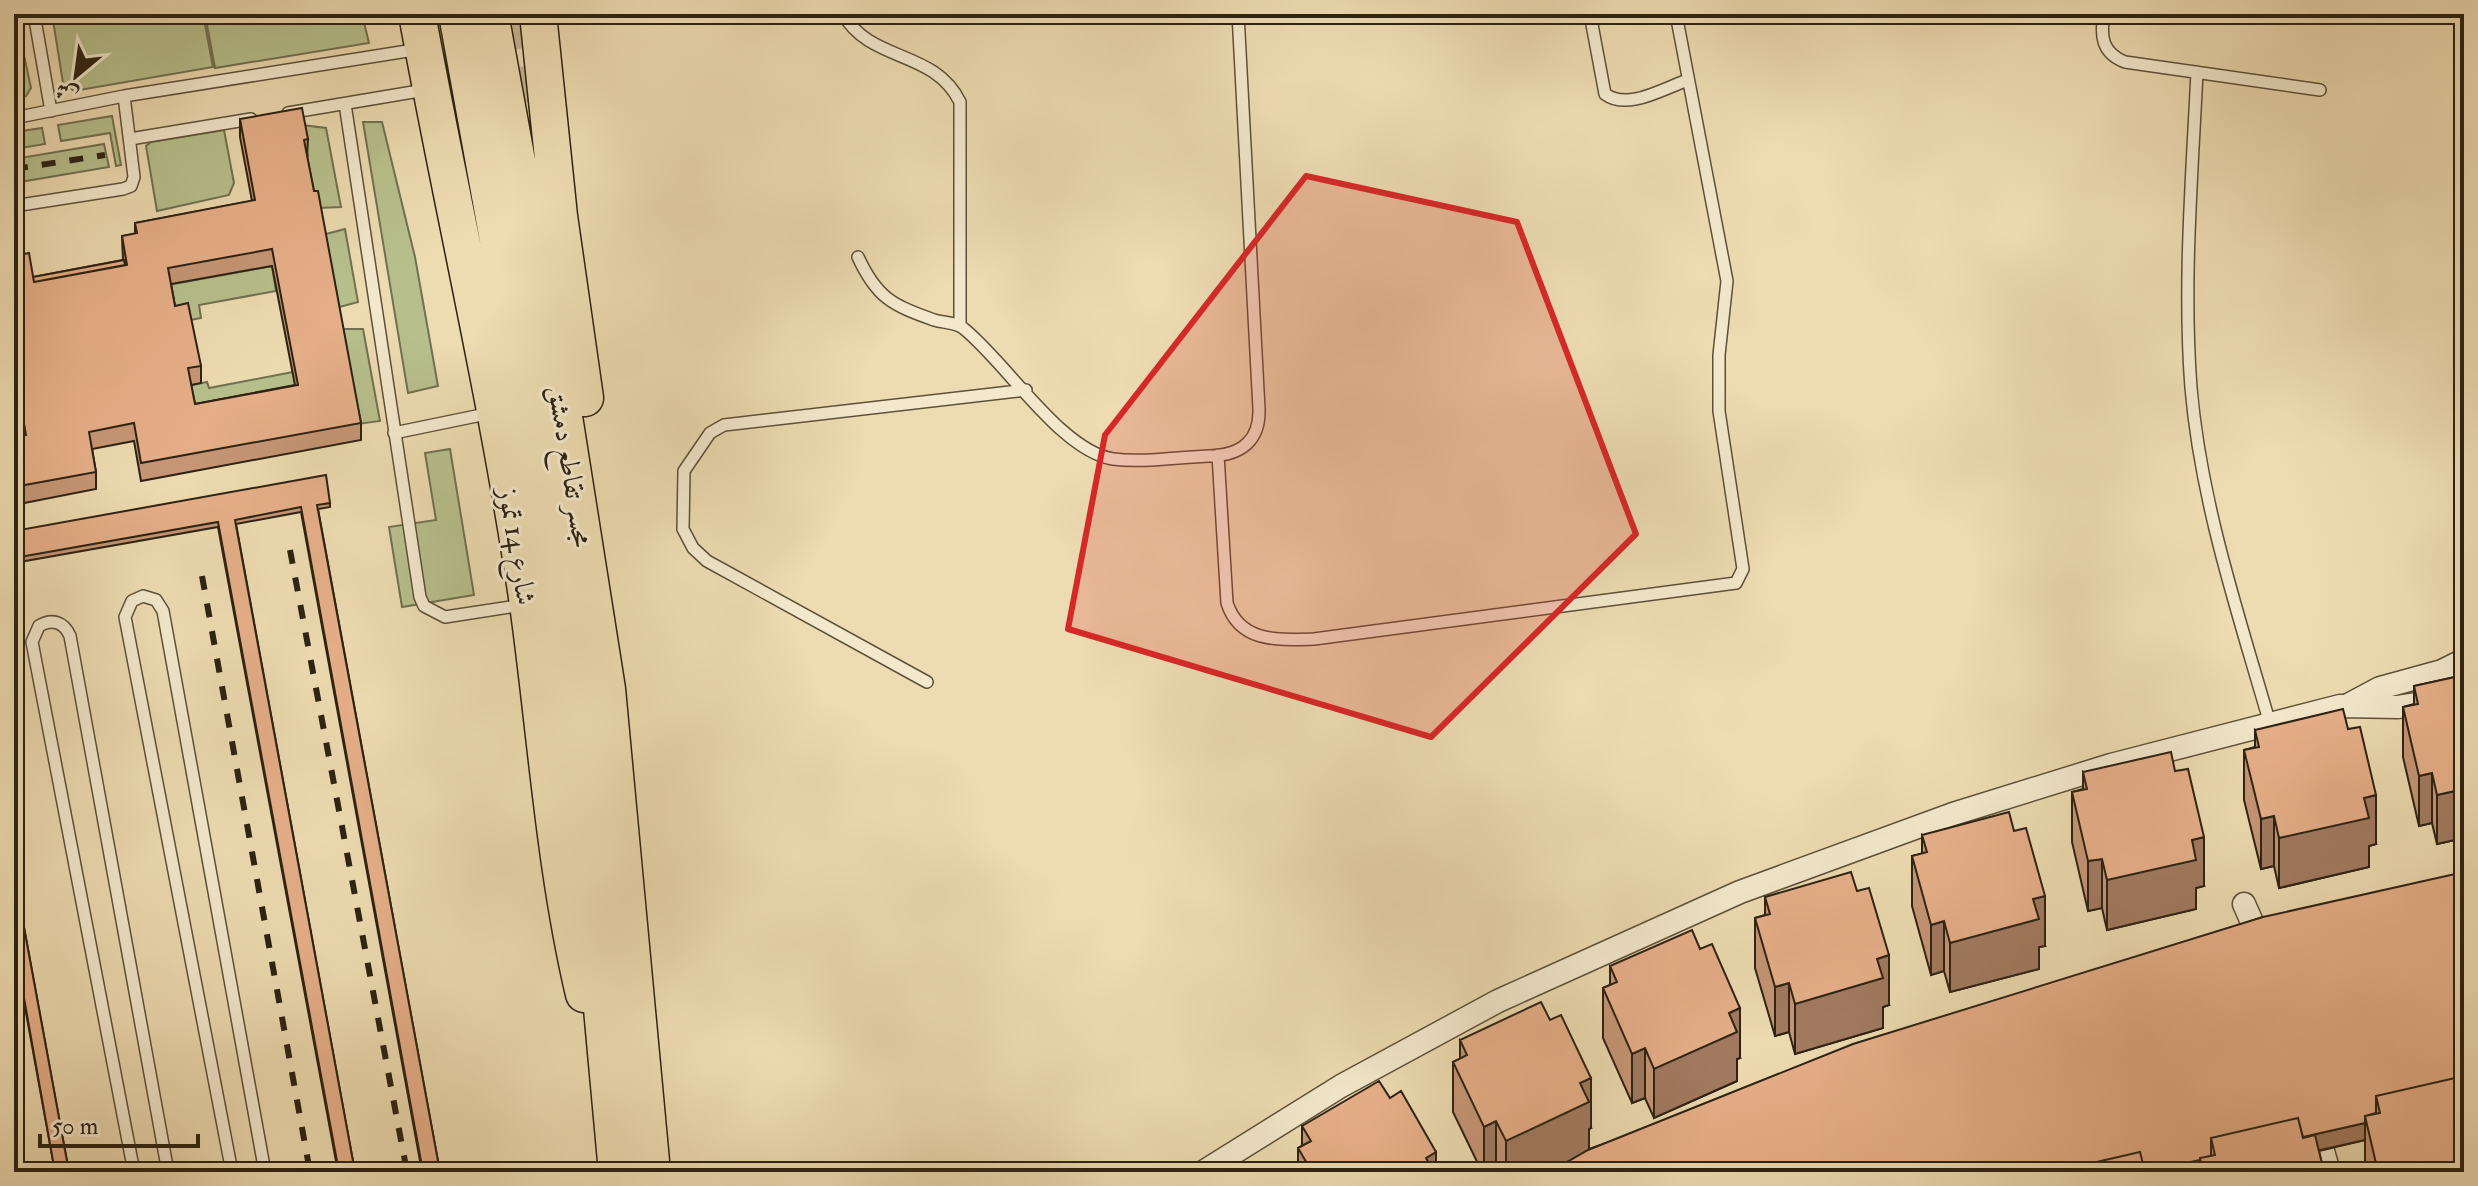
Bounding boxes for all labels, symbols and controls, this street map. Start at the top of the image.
north arrow [36,36,116,116]
text: ش [50,75,83,110]
street label: مجسر تقاطع دمشق [533,383,600,551]
street label: شارع 14 تموز [485,482,543,608]
scale bar [40,1098,198,1148]
text: 50 m [52,1111,99,1142]

